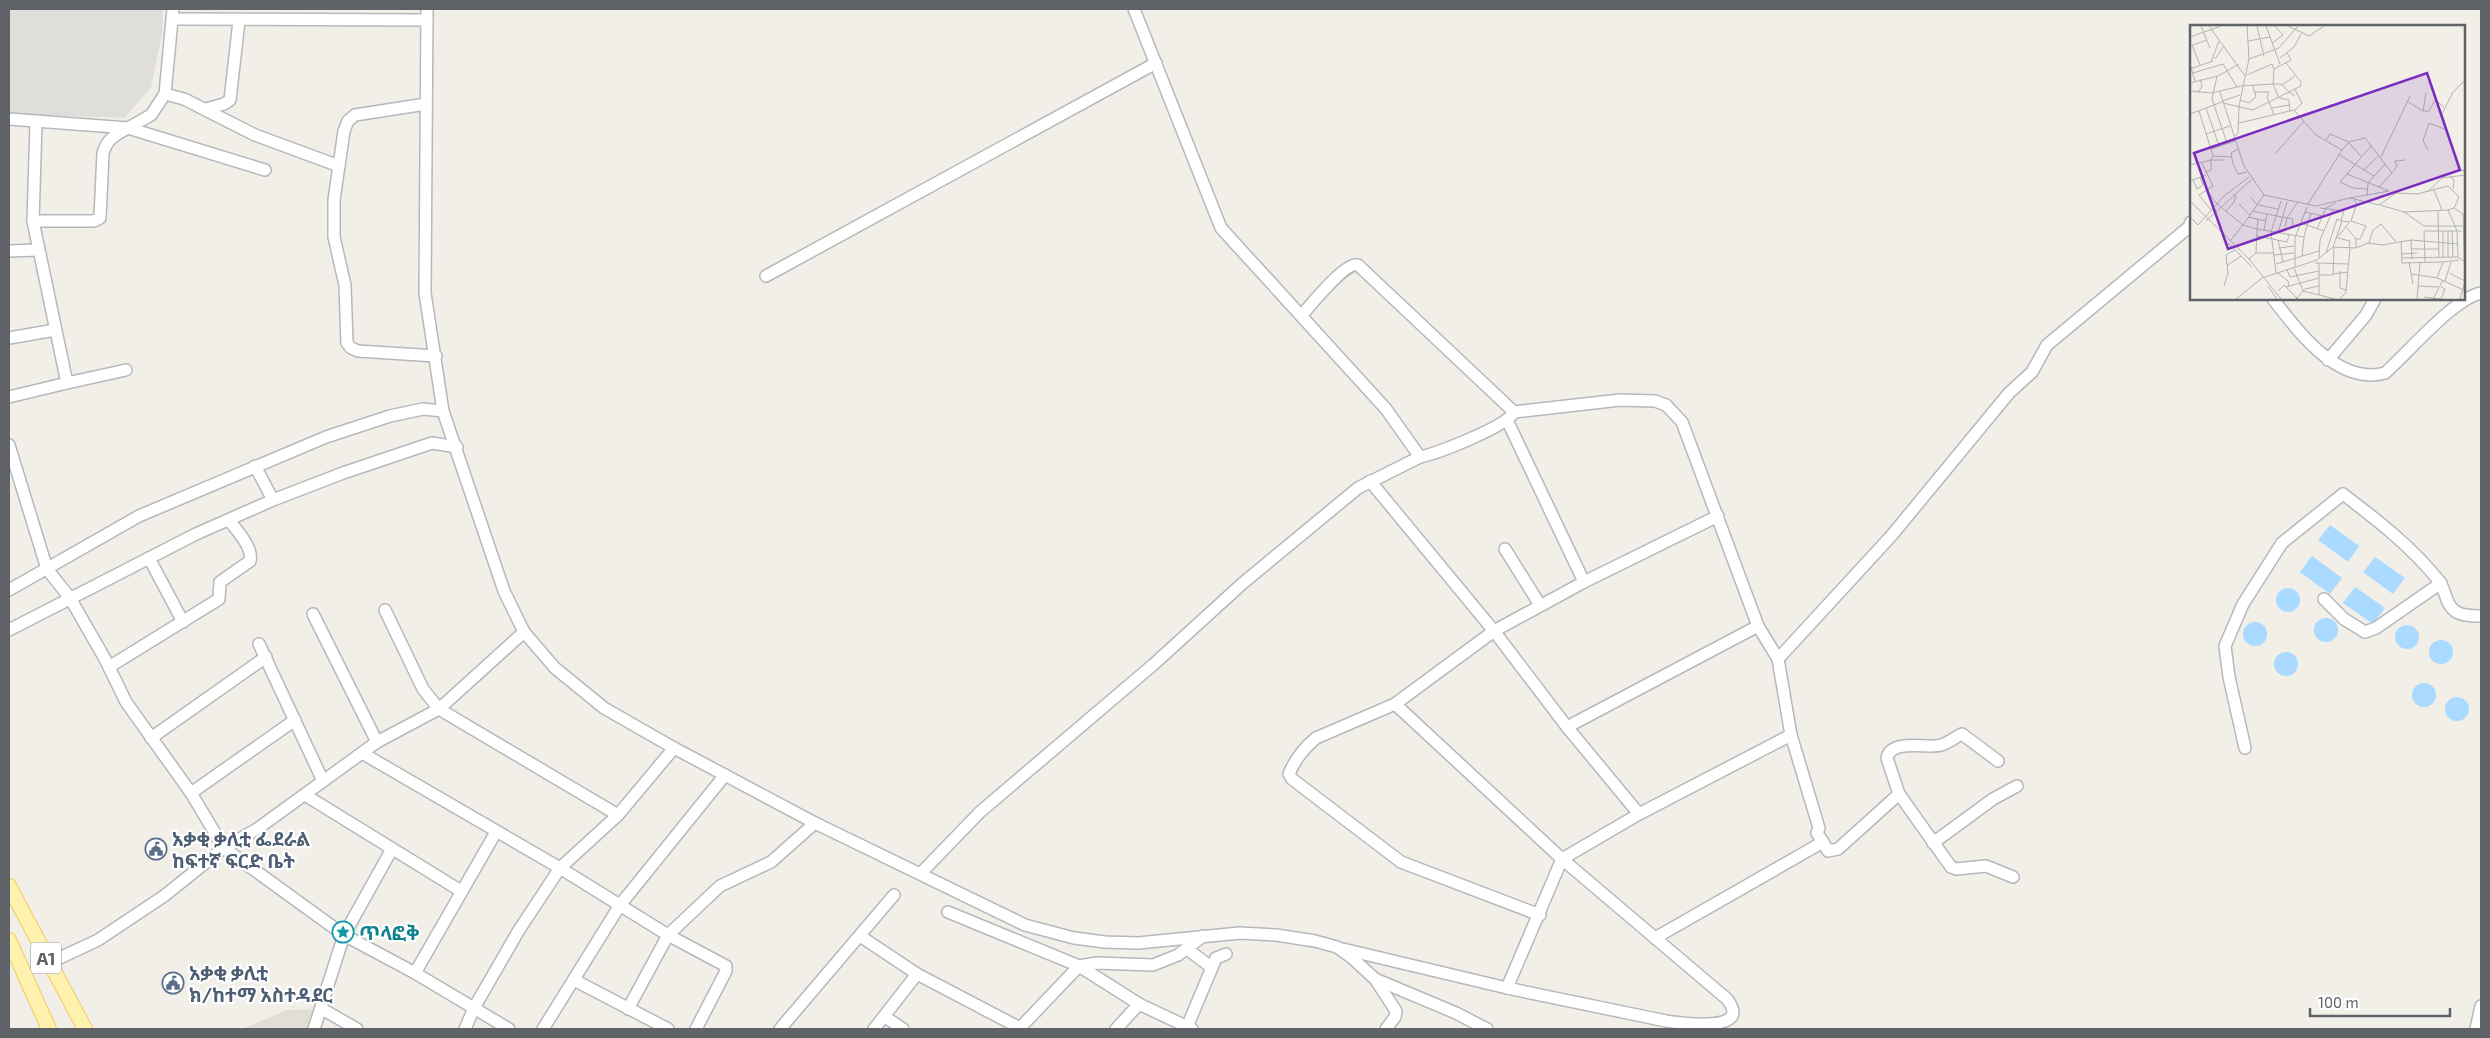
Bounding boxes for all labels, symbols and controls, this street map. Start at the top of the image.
inset map [2190,25,2465,300]
place label: አቃቂ ቃሊቲ ፌደራል ከፍተኛ ፍርድ ቤት [172,827,310,872]
public building icon: አቃቂ ቃሊቲ ፌደራል ከፍተኛ ፍርድ ቤት [144,837,168,861]
place icon: ጥላፎቅ [331,920,355,944]
place label: ጥላፎቅ [359,921,420,944]
road number: A1 [31,942,61,974]
place label: አቃቂ ቃሊቲ ክ/ከተማ አስተዳደር [189,961,333,1006]
public building icon: አቃቂ ቃሊቲ ክ/ከተማ አስተዳደር [161,971,185,995]
scale bar [2310,986,2450,1018]
text: 100 m [2318,993,2359,1011]

